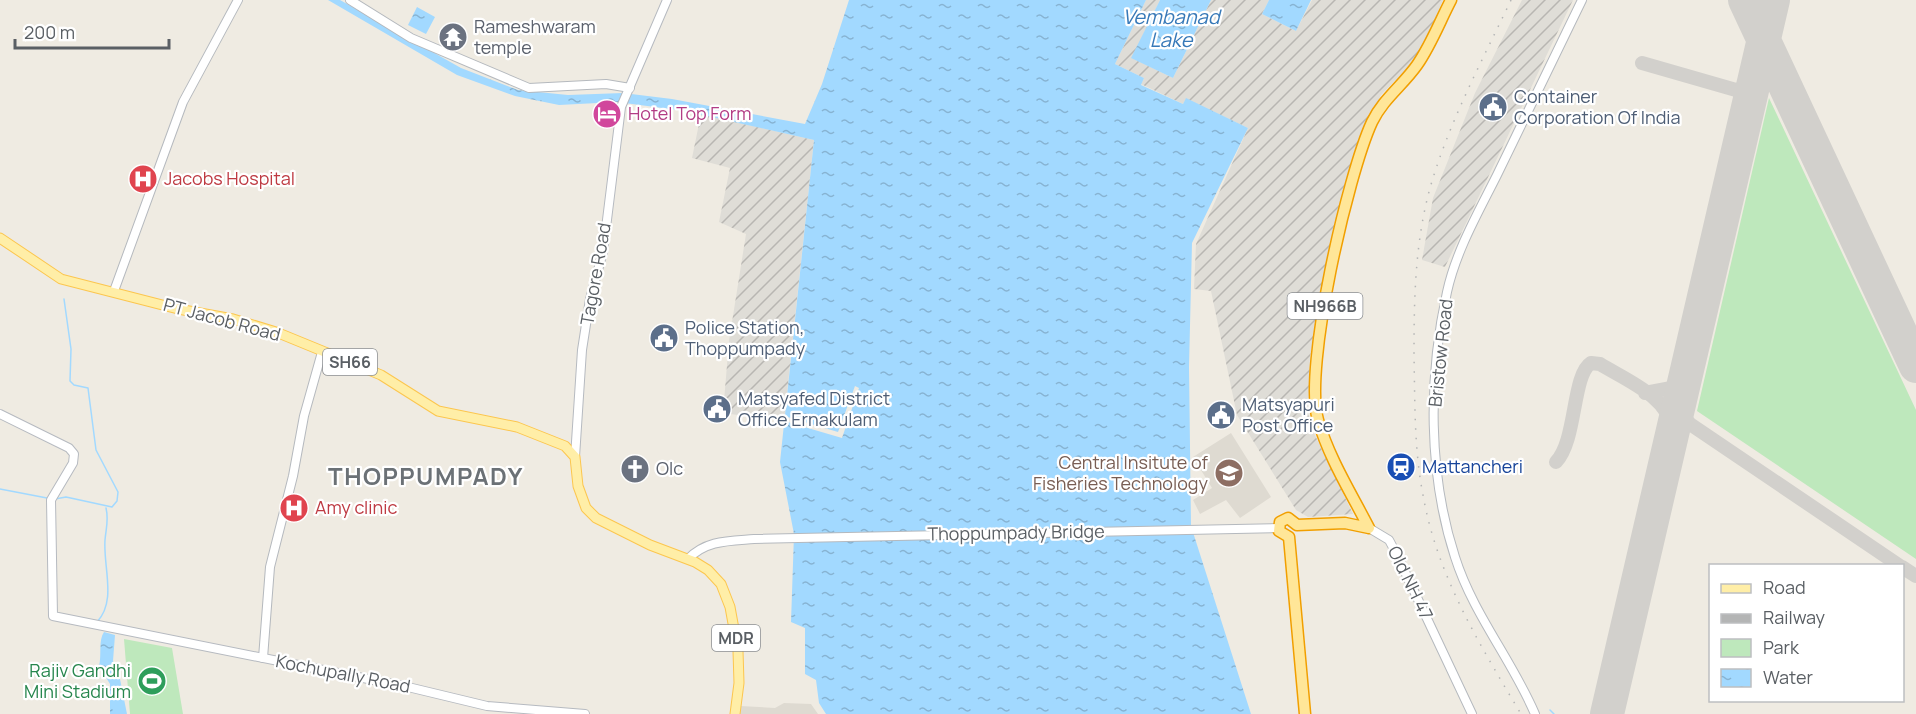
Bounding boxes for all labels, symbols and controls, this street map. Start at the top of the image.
water label: Vembanad Lake [1122,3,1223,53]
scale bar [15,12,170,50]
place label: Rameshwaram temple [474,14,596,59]
text: 200 m [24,20,75,44]
temple icon: Rameshwaram temple [437,21,469,53]
place label: Container Corporation Of India [1514,84,1681,129]
public building icon: Container Corporation Of India [1477,91,1509,123]
hotel icon: Hotel Top Form [591,98,623,130]
place label: Hotel Top Form [628,101,752,125]
hospital icon: Jacobs Hospital [127,163,159,195]
place label: Jacobs Hospital [164,166,295,190]
street label: Tagore Road [574,221,616,327]
street label: PT Jacob Road [161,292,283,346]
road number: NH966B [1288,293,1362,319]
street label: Bristow Road [1422,298,1458,408]
place label: Police Station, Thoppumpady [685,315,806,360]
public building icon: Police Station, Thoppumpady [648,322,680,354]
road number: SH66 [323,349,377,375]
place label: Matsyafed District Office Ernakulam [738,386,890,431]
place label: Matsyapuri Post Office [1242,392,1335,437]
public building icon: Matsyafed District Office Ernakulam [701,393,733,425]
public building icon: Matsyapuri Post Office [1205,399,1237,431]
place label: Central Insitute of Fisheries Technology [1033,450,1209,495]
station icon: Mattancheri [1385,451,1417,483]
church icon: Olc [619,453,651,485]
place label: Mattancheri [1422,454,1523,478]
place label: Olc [656,456,683,480]
school or university icon: Central Insitute of Fisheries Technology [1213,457,1245,489]
district label: THOPPUMPADY [328,459,524,492]
hospital icon: Amy clinic [278,492,310,524]
place label: Amy clinic [315,495,397,519]
street label: Thoppumpady Bridge [927,518,1105,546]
street label: Old NH 47 [1383,542,1439,623]
legend [1709,564,1904,702]
text: Road [1763,575,1806,599]
text: Railway [1763,605,1825,629]
road number: MDR [712,625,760,651]
text: Park [1763,635,1800,659]
street label: Kochupally Road [274,648,413,698]
place label: Rajiv Gandhi Mini Stadium [24,658,131,703]
sports icon: Rajiv Gandhi Mini Stadium [136,665,168,697]
text: Water [1763,665,1813,689]

